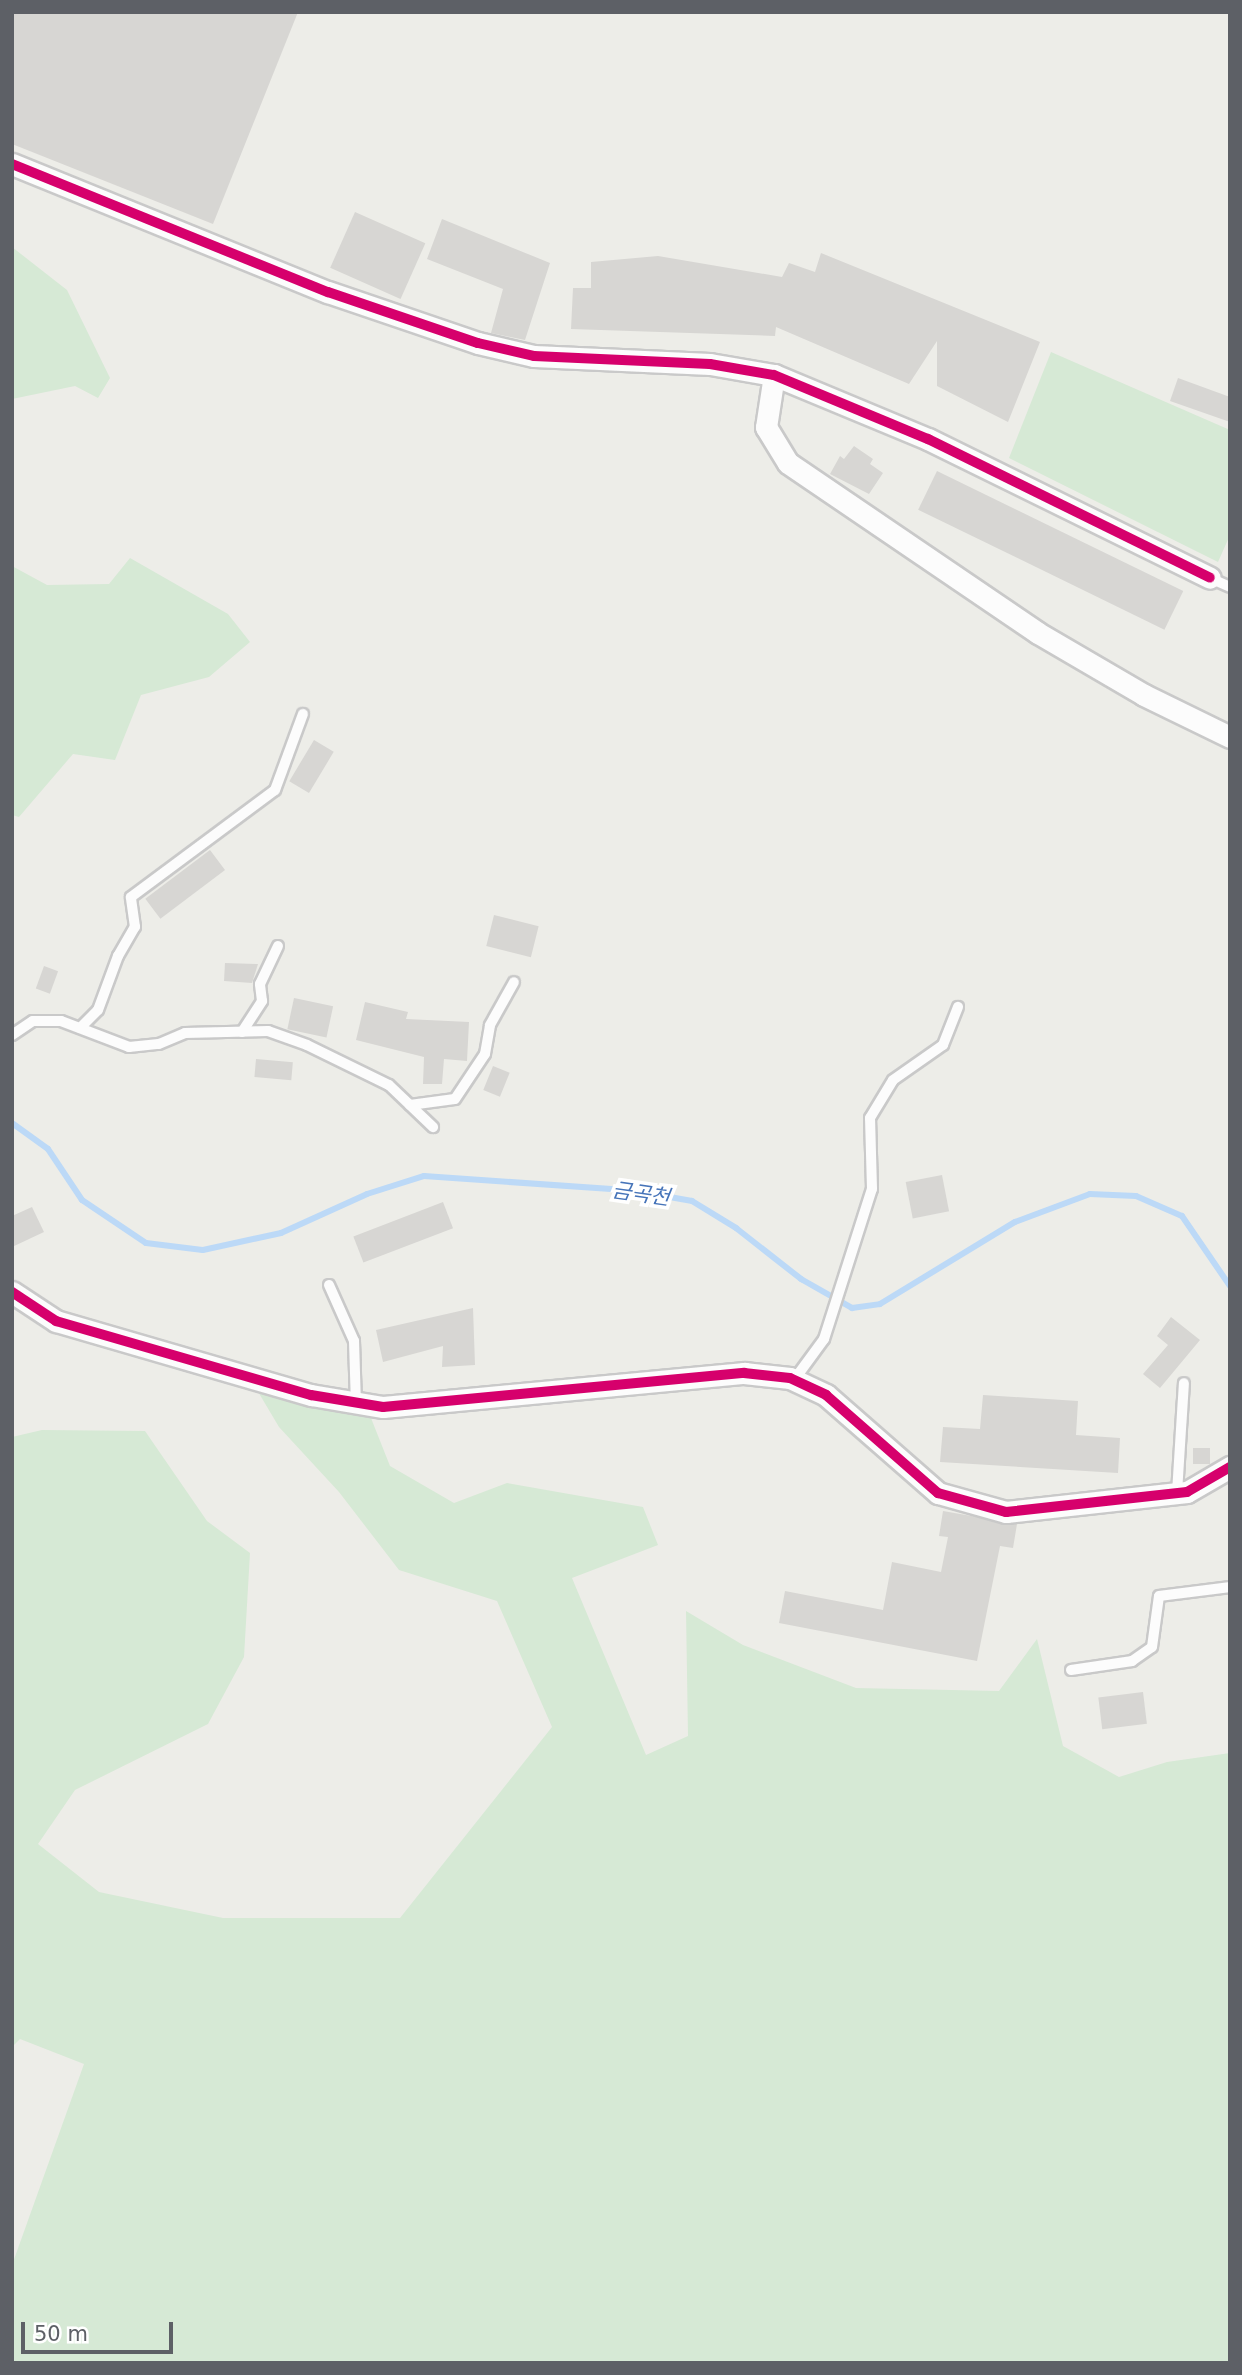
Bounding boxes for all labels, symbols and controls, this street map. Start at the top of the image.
water label: 금곡천 [611,1177,671,1211]
scale bar [24,2308,177,2352]
text: 50 m [34,2322,88,2346]

